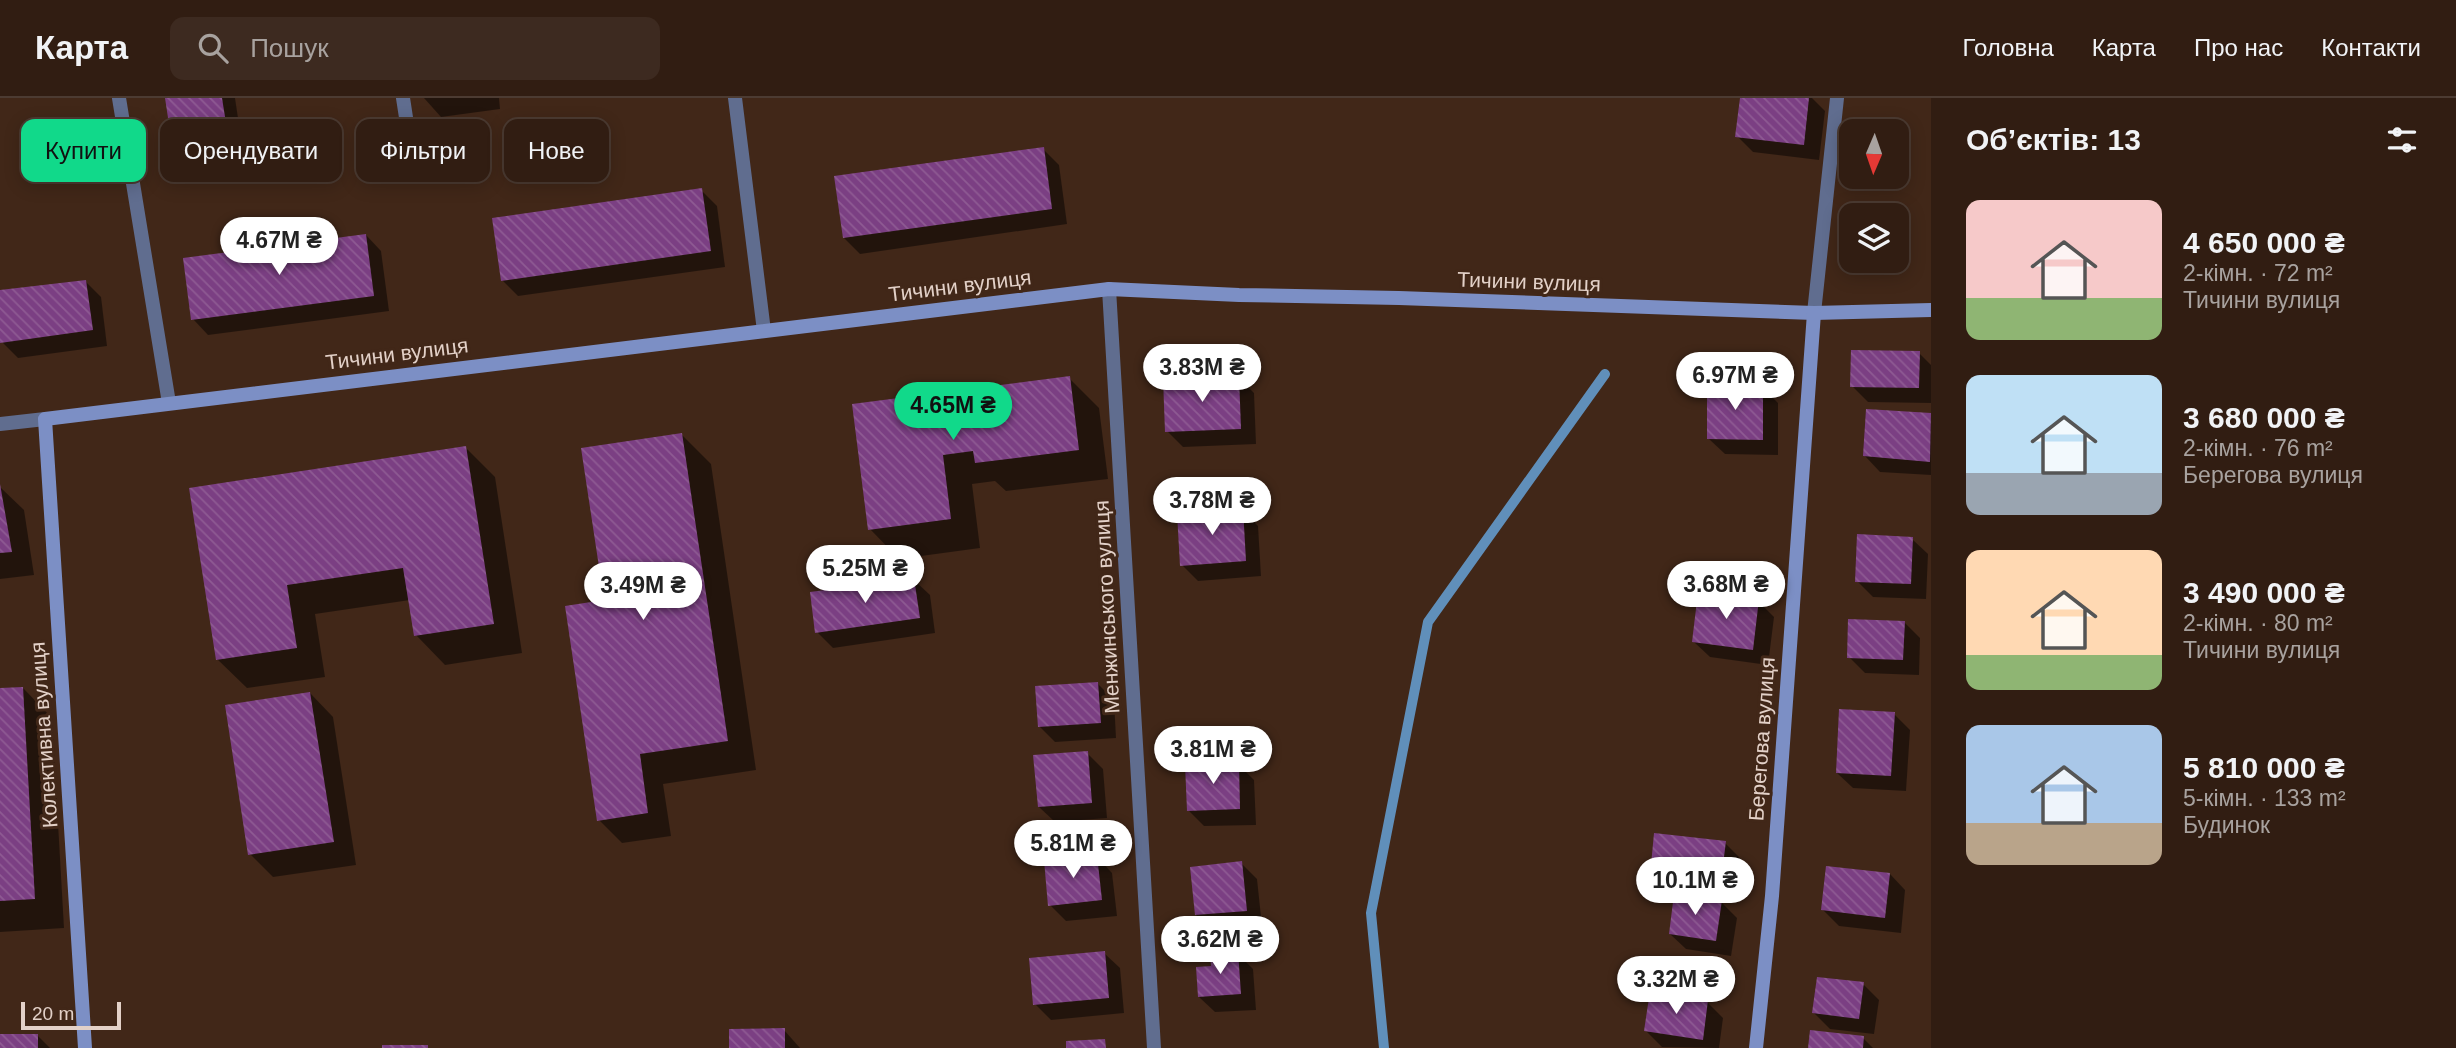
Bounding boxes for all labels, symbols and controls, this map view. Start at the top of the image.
search box [170,17,660,80]
text: Карта [35,29,128,66]
icon: search [194,29,232,67]
text: Пошук [250,33,329,63]
text: Головна [1963,34,2054,61]
text: Карта [2092,34,2156,61]
text: Про нас [2194,34,2283,61]
text: Контакти [2321,34,2421,61]
chip: Купити [21,119,146,182]
chip: Орендувати [160,119,342,182]
chip: Фільтри [356,119,490,182]
chip: Нове [504,119,609,182]
north arrow [1839,119,1909,189]
map controls [1839,119,1909,273]
icon: filters [2383,121,2421,159]
text: Об’єктів: 13 [1966,123,2141,156]
button: layers [1839,203,1909,273]
pin: 4.67M ₴ [214,218,344,277]
text: 4 650 000 ₴ [2183,226,2345,259]
text: 4.67M ₴ [236,227,322,253]
icon: home [2022,228,2106,312]
text: 2-кімн. · 72 m² [2183,260,2333,286]
street label: Тичини вулиця [887,265,1033,306]
street label: Тичини вулиця [1457,268,1601,295]
text: Тичини вулиця [2183,287,2340,313]
street label: Тичини вулиця [324,333,470,374]
pin: 3.83M ₴ [1137,344,1267,404]
pin: 6.97M ₴ [1670,352,1800,412]
text: 3.83M ₴ [1159,354,1245,380]
text: 6.97M ₴ [1692,362,1778,388]
pin: 4.65M ₴ [888,382,1018,442]
text: 4.65M ₴ [910,392,996,418]
text: 3 680 000 ₴ [2183,401,2345,434]
icon: home [2022,403,2106,487]
text: 2-кімн. · 76 m² [2183,435,2333,461]
text: Берегова вулиця [2183,462,2363,488]
pin: 3.78M ₴ [1147,478,1277,537]
text: 3.78M ₴ [1169,487,1255,513]
street label: Менжинського вулиця [1089,500,1124,714]
pin: 5.25M ₴ [800,546,930,605]
text: 5.25M ₴ [822,555,908,581]
pin: 3.68M ₴ [1661,561,1791,621]
pin: 3.49M ₴ [578,562,708,622]
text: 3.68M ₴ [1683,571,1769,597]
text: 3.49M ₴ [600,572,686,598]
text: 3 490 000 ₴ [2183,576,2345,609]
icon: home [2022,578,2106,662]
text: 2-кімн. · 80 m² [2183,610,2333,636]
text: Тичини вулиця [2183,637,2340,663]
street label: Колективна вулиця [26,641,61,829]
street label: Берегова вулиця [1744,656,1779,822]
pin: 3.81M ₴ [1148,726,1278,786]
text: 3.81M ₴ [1170,736,1256,762]
text: 5 810 000 ₴ [2183,751,2345,784]
icon: home [2022,753,2106,837]
text: 5-кімн. · 133 m² [2183,785,2346,811]
text: Будинок [2183,812,2270,838]
pin: 5.81M ₴ [1008,820,1138,880]
text: 5.81M ₴ [1030,830,1116,856]
pin: 10.1M ₴ [1630,858,1760,917]
text: 10.1M ₴ [1652,867,1738,893]
pin: 3.62M ₴ [1155,916,1285,976]
text: 3.62M ₴ [1177,926,1263,952]
pin: 3.32M ₴ [1611,956,1741,1016]
text: 3.32M ₴ [1633,966,1719,992]
scale bar [21,999,121,1031]
text: 20 m [32,1003,74,1024]

